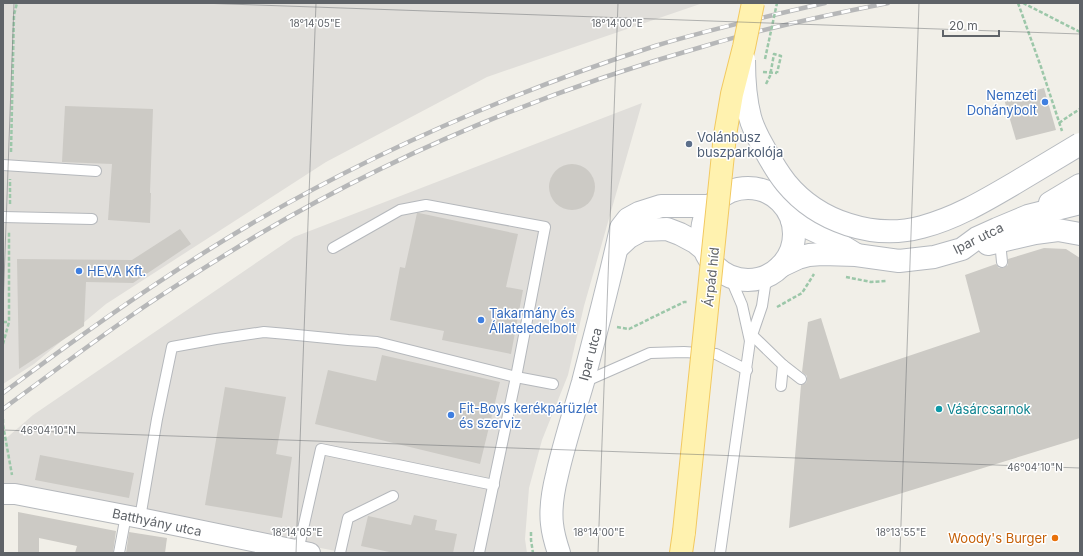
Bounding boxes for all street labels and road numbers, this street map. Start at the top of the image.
street label: Ipar utca [950,219,1006,257]
street label: Árpád híd [700,246,722,308]
street label: Ipar utca [575,326,605,382]
street label: Batthyány utca [111,505,203,539]

